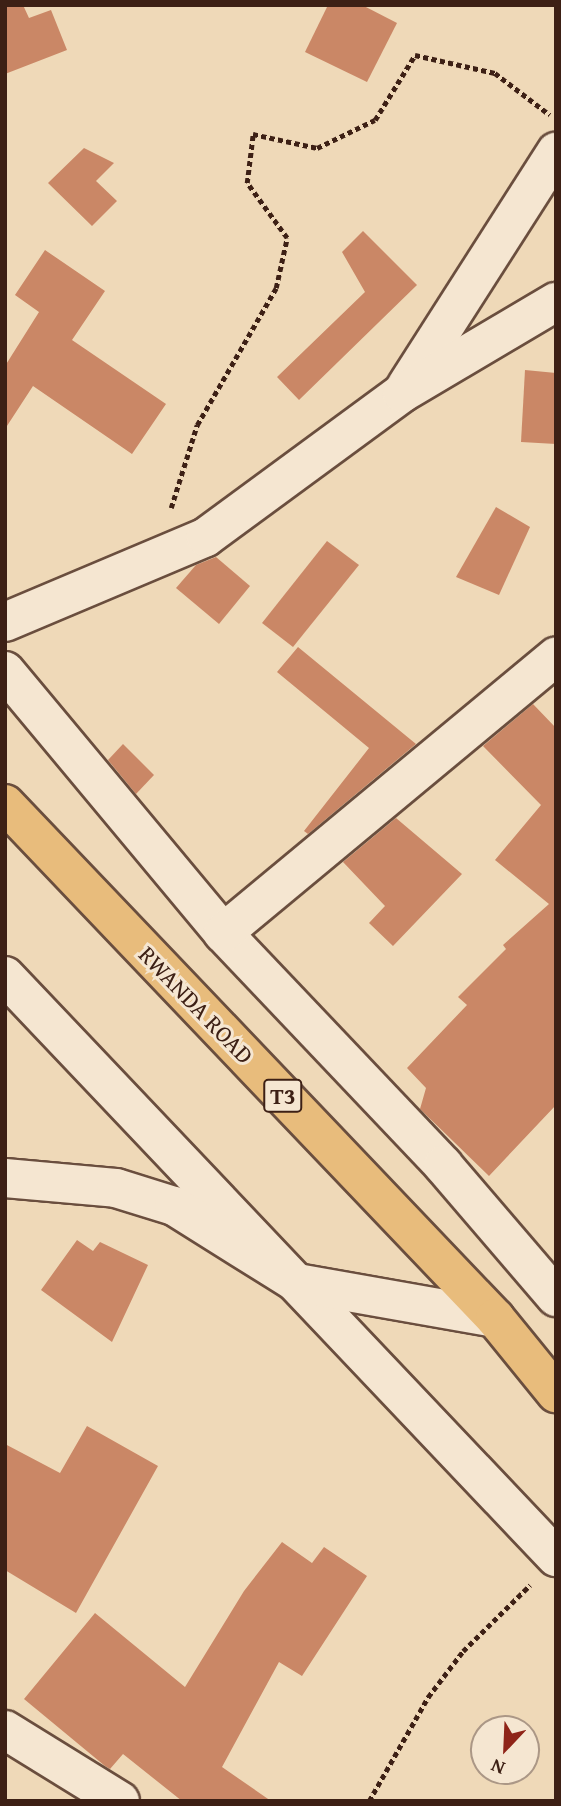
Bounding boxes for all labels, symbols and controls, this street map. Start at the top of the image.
street label: RWANDA ROAD [133,940,259,1070]
road number: T3 [262,1077,304,1116]
north arrow [470,1715,540,1785]
text: N [486,1752,509,1783]

